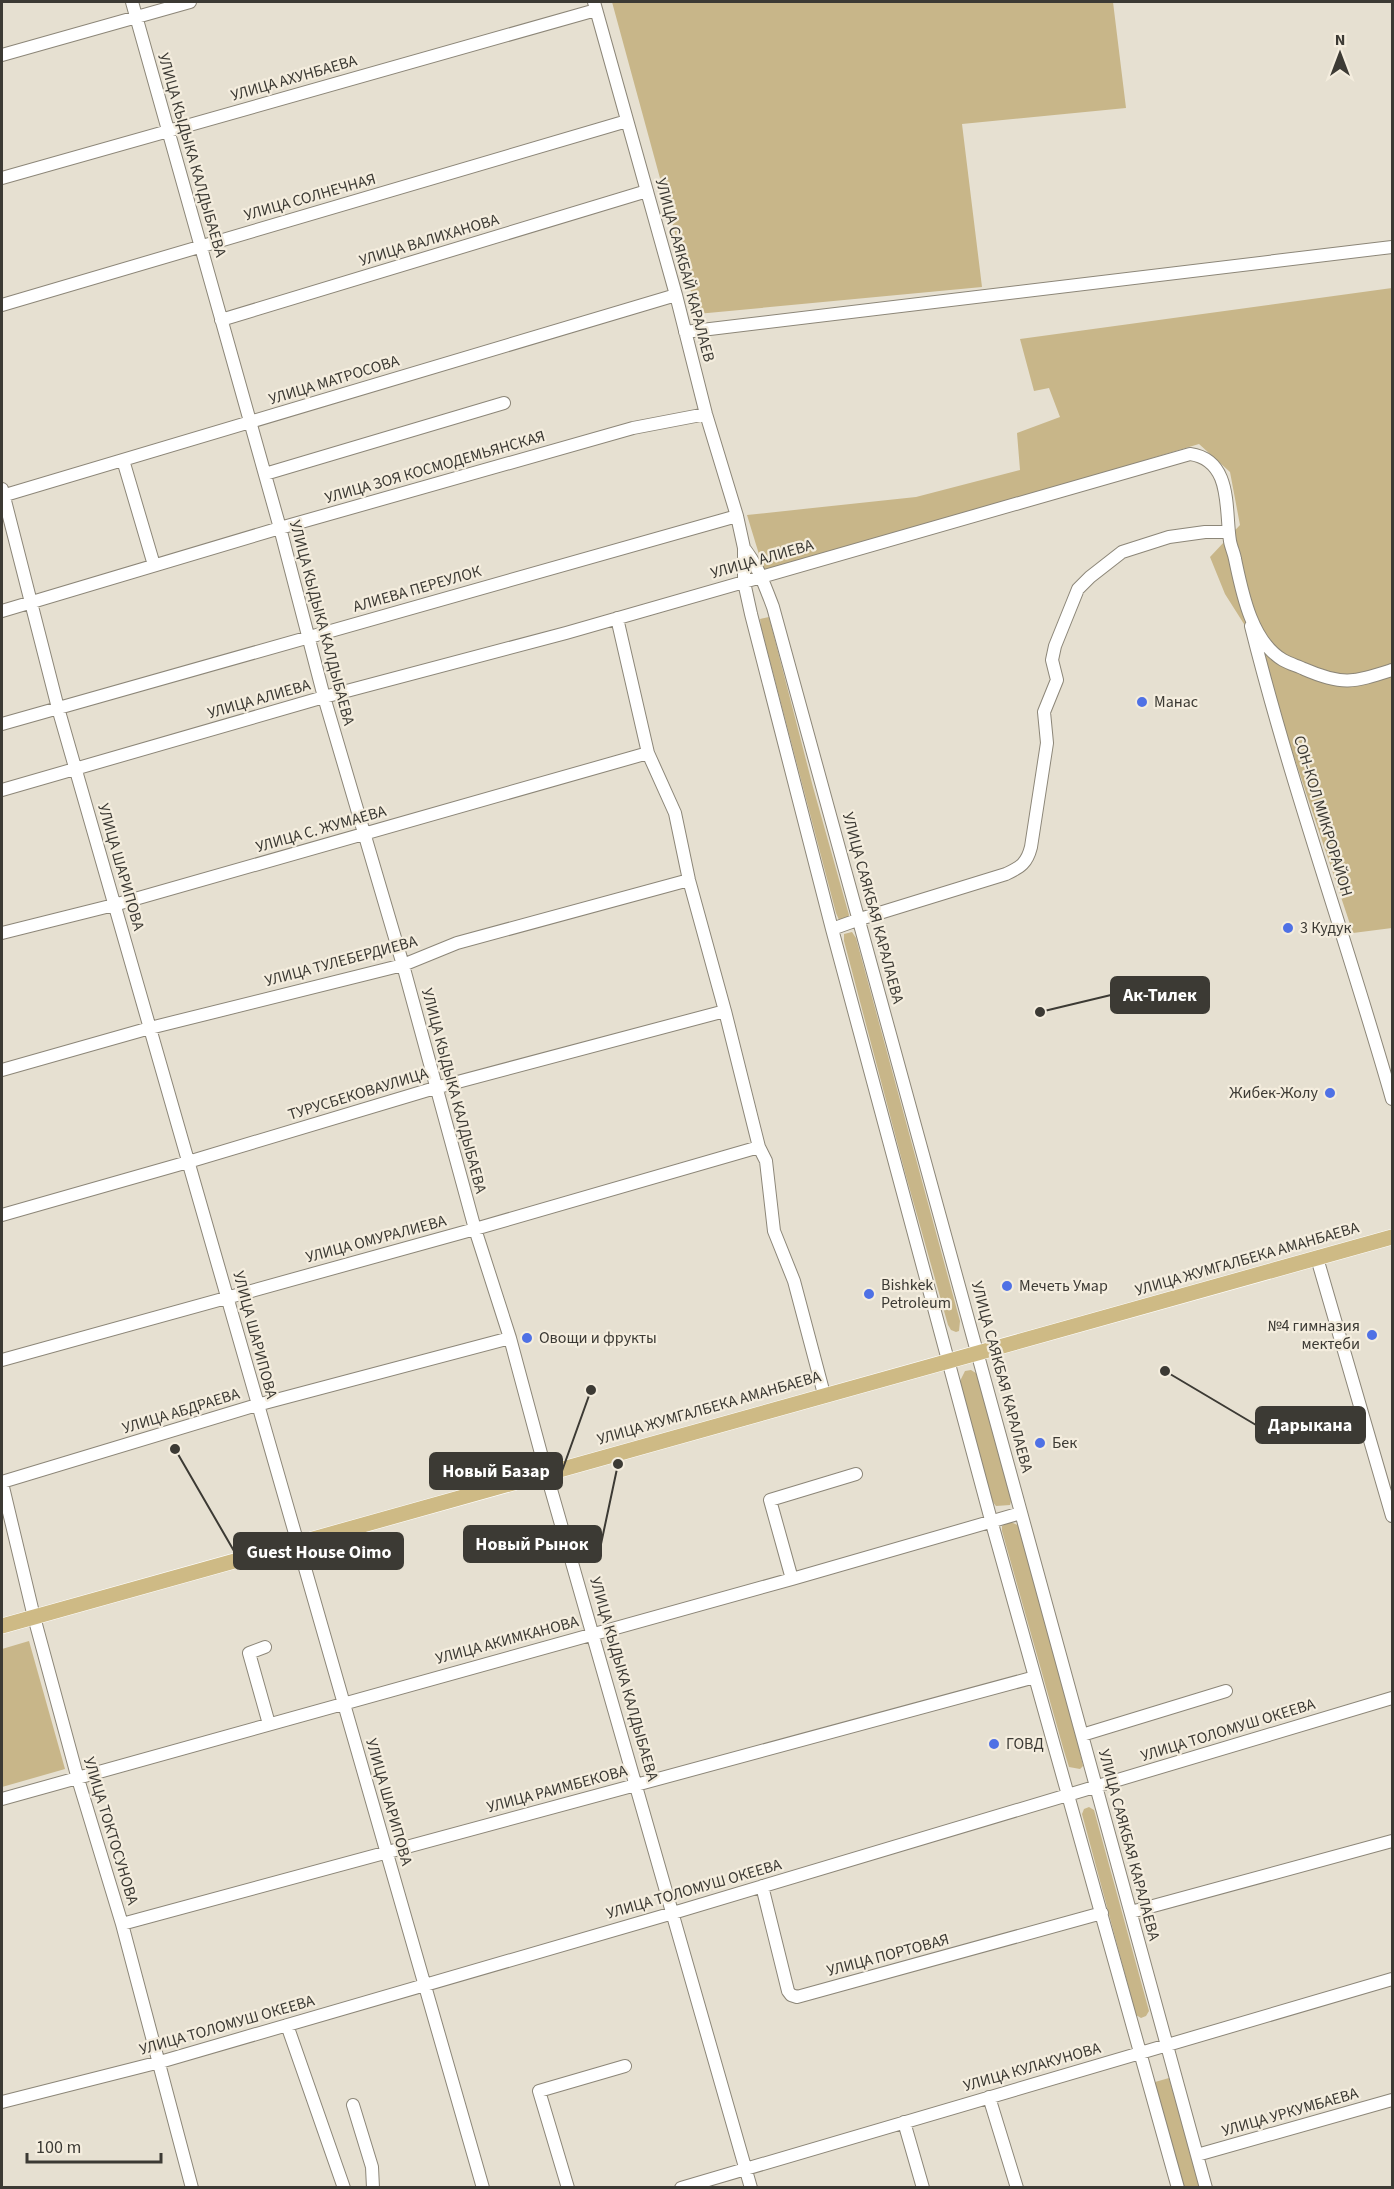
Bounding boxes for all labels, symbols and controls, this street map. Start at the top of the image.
north arrow [1310,24,1370,84]
text: N [1335,29,1345,51]
street label: УЛИЦА АХУНБАЕВА [228,49,360,107]
street label: УЛИЦА КЫДЫКА КАЛДЫБАЕВА [152,50,232,260]
street label: УЛИЦА СОЛНЕЧНАЯ [242,168,378,226]
street label: УЛИЦА САЯКБАЙ КАРАЛАЕВ [650,176,720,364]
street label: УЛИЦА ВАЛИХАНОВА [356,208,502,272]
street label: УЛИЦА МАТРОСОВА [266,350,402,410]
street label: УЛИЦА ЗОЯ КОСМОДЕМЬЯНСКАЯ [322,425,548,509]
street label: УЛИЦА КЫДЫКА КАЛДЫБАЕВА [284,518,360,728]
street label: УЛИЦА АЛИЕВА [708,534,816,584]
street label: АЛИЕВА ПЕРЕУЛОК [350,560,484,618]
street label: УЛИЦА АЛИЕВА [205,674,313,724]
place label: Манас [1154,691,1198,713]
marker: Манас [1135,695,1149,709]
street label: СОН-КОЛ МИКРОРАЙОН [1288,733,1358,899]
street label: УЛИЦА С. ЖУМАЕВА [253,800,389,858]
street label: УЛИЦА ШАРИПОВА [92,801,150,933]
street label: УЛИЦА САЯКБАЯ КАРАЛАЕВА [837,810,909,1006]
place label: 3 Кудук [1300,917,1351,939]
marker: 3 Кудук [1281,921,1295,935]
street label: УЛИЦА ТУЛЕБЕРДИЕВА [262,930,420,992]
callout: Ак-Тилек [1111,977,1209,1013]
text: Ак-Тилек [1122,983,1197,1008]
street label: УЛИЦА КЫДЫКА КАЛДЫБАЕВА [416,986,492,1196]
street label: ТУРУСБЕКОВАУЛИЦА [285,1062,431,1126]
place label: Жибек-Жолу [1229,1082,1319,1104]
marker: Жибек-Жолу [1323,1086,1337,1100]
street label: УЛИЦА ОМУРАЛИЕВА [303,1210,449,1268]
street label: УЛИЦА ЖУМГАЛБЕКА АМАНБАЕВА [1132,1216,1362,1302]
street label: УЛИЦА ШАРИПОВА [227,1269,283,1402]
place label: Bishkek Petroleum [881,1274,951,1314]
place label: Мечеть Умар [1019,1275,1108,1297]
street label: УЛИЦА САЯКБАЯ КАРАЛАЕВА [966,1279,1038,1475]
marker: Мечеть Умар [1000,1279,1014,1293]
marker: Bishkek Petroleum [862,1287,876,1301]
place label: №4 гимназия мектеби [1267,1315,1360,1355]
place label: Овощи и фрукты [539,1327,657,1349]
marker: №4 гимназия мектеби [1365,1328,1379,1342]
marker: Овощи и фрукты [520,1331,534,1345]
street label: УЛИЦА ЖУМГАЛБЕКА АМАНБАЕВА [594,1365,824,1451]
street label: УЛИЦА АБДРАЕВА [120,1383,243,1439]
callout: Дарыкана [1256,1407,1365,1443]
text: Дарыкана [1268,1413,1352,1438]
place label: Бек [1052,1432,1077,1454]
marker: Бек [1033,1436,1047,1450]
callout: Новый Базар [430,1453,562,1489]
text: Новый Базар [442,1459,550,1484]
callout: Новый Рынок [464,1526,601,1562]
text: Новый Рынок [475,1532,589,1557]
callout: Guest House Oimo [234,1533,403,1569]
text: Guest House Oimo [246,1540,392,1565]
street label: УЛИЦА КЫДЫКА КАЛДЫБАЕВА [584,1574,664,1784]
street label: УЛИЦА АКИМКАНОВА [433,1610,581,1670]
street label: УЛИЦА ТОЛОМУШ ОКЕЕВА [1138,1693,1318,1767]
place label: ГОВД [1006,1733,1044,1755]
street label: УЛИЦА ШАРИПОВА [360,1736,418,1868]
marker: ГОВД [987,1737,1001,1751]
street label: УЛИЦА САЯКБАЯ КАРАЛАЕВА [1093,1747,1165,1943]
street label: УЛИЦА ТОКТОСУНОВА [78,1754,144,1908]
street label: УЛИЦА РАИМБЕКОВА [484,1760,630,1818]
street label: УЛИЦА ТОЛОМУШ ОКЕЕВА [604,1853,784,1925]
street label: УЛИЦА ПОРТОВАЯ [824,1928,952,1982]
street label: УЛИЦА ТОЛОМУШ ОКЕЕВА [137,1989,317,2061]
street label: УЛИЦА КУЛАКУНОВА [961,2037,1104,2097]
street label: УЛИЦА УРКУМБАЕВА [1219,2082,1361,2142]
scale bar [27,2126,160,2164]
text: 100 m [36,2135,81,2160]

